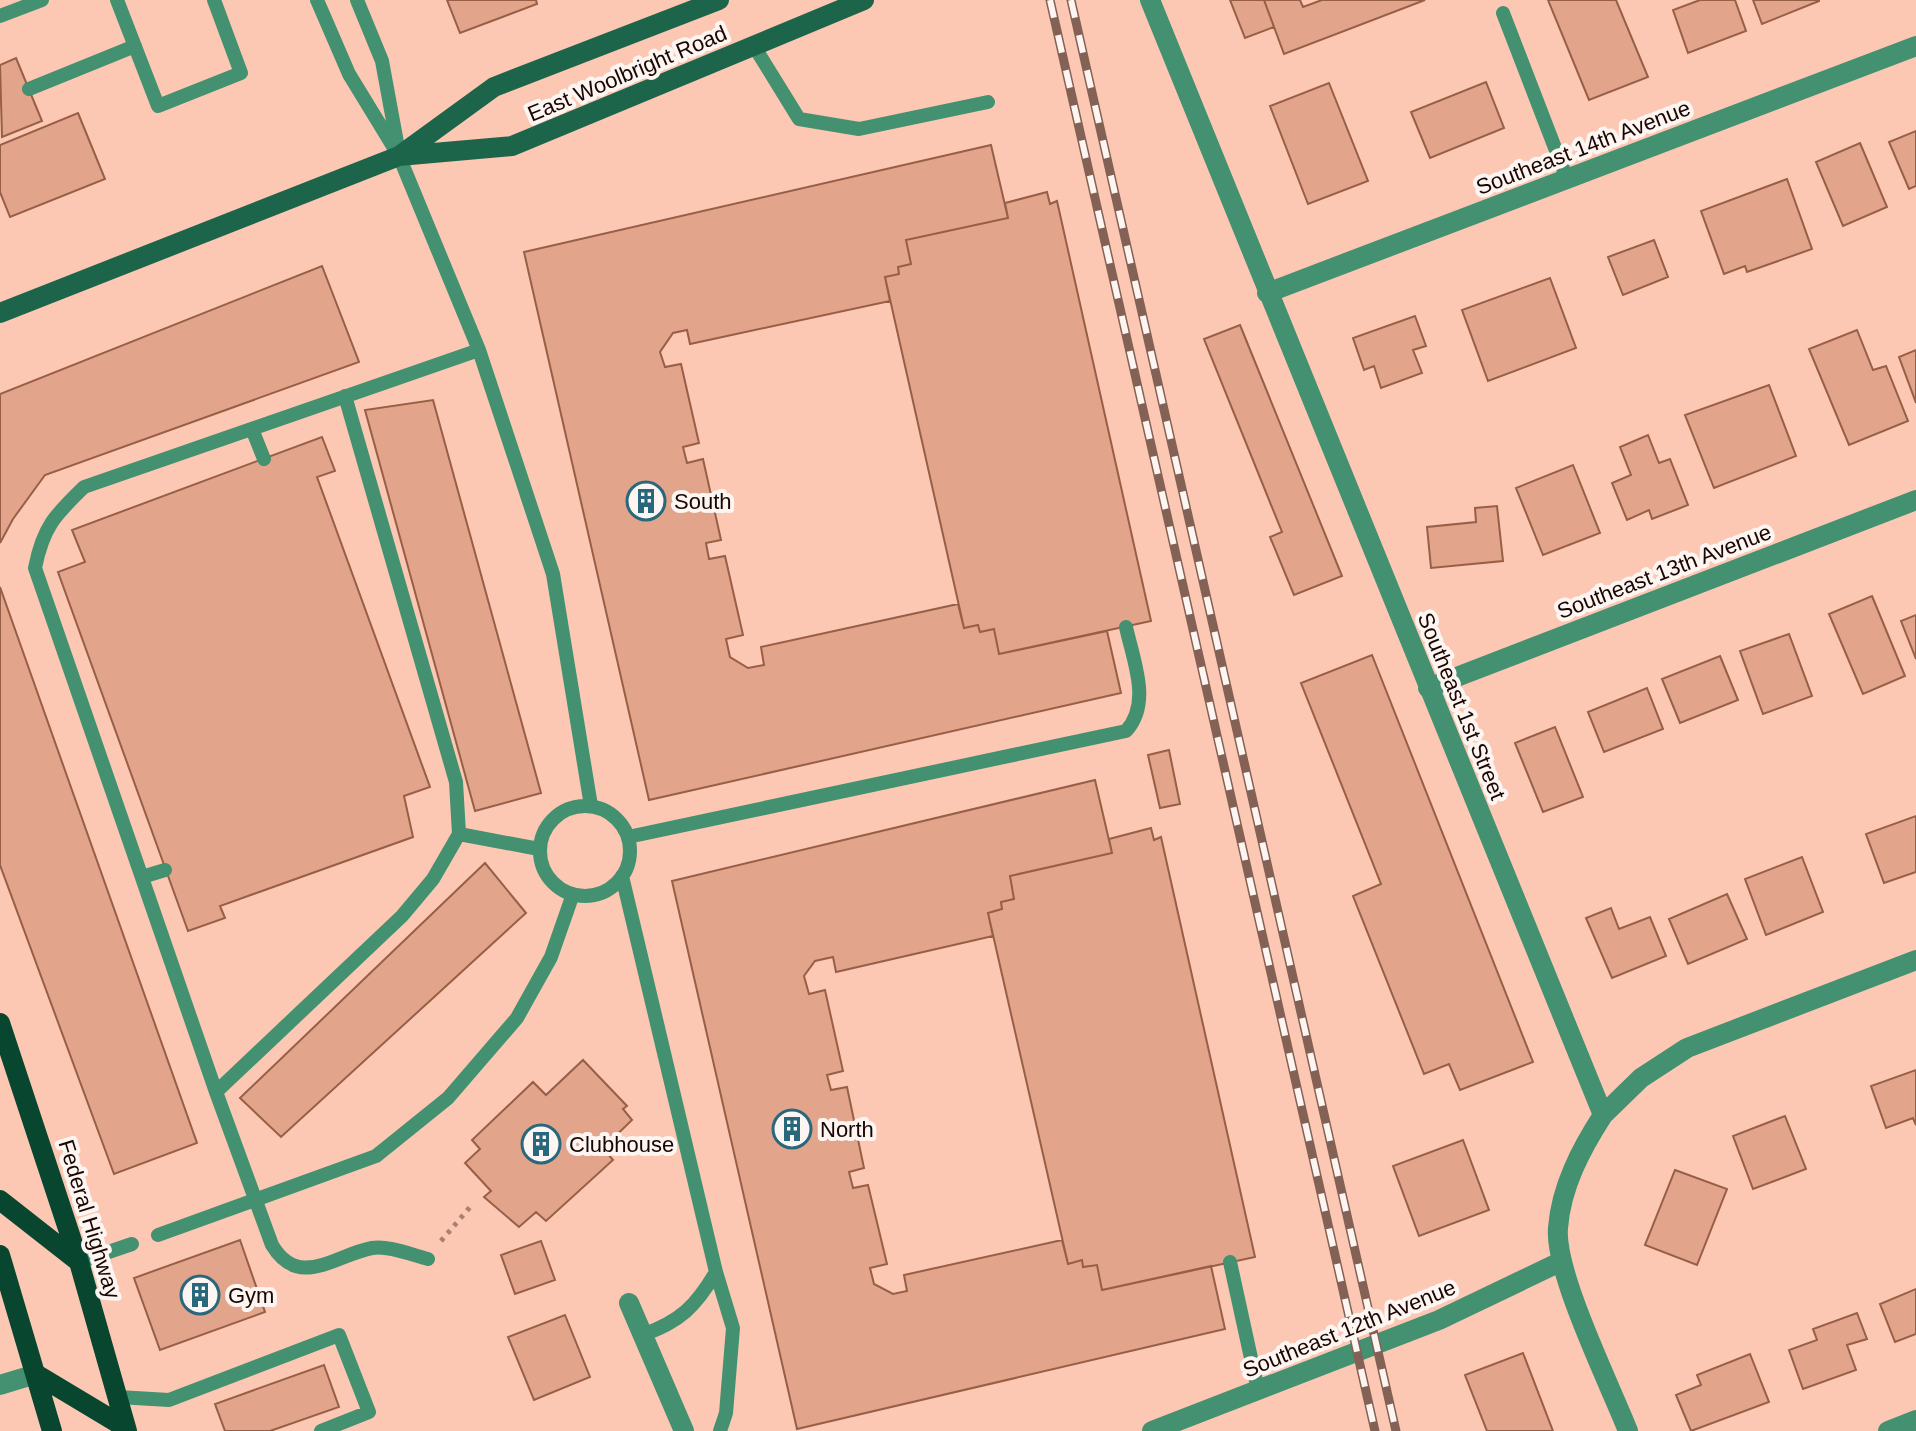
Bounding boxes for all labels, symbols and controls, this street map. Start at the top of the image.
street label: East Woolbright Road [524,20,730,127]
street label: Southeast 14th Avenue [1473,95,1694,200]
building icon: South [625,480,667,522]
place label: South [674,489,732,514]
street label: Southeast 13th Avenue [1554,519,1775,624]
street label: Southeast 1st Street [1413,609,1510,803]
building icon: North [771,1108,813,1150]
place label: North [820,1117,874,1142]
building icon: Clubhouse [520,1123,562,1165]
place label: Clubhouse [569,1132,674,1157]
street label: Federal Highway [53,1137,126,1302]
building icon: Gym [179,1274,221,1316]
street label: Southeast 12th Avenue [1239,1274,1459,1383]
place label: Gym [228,1283,274,1308]

